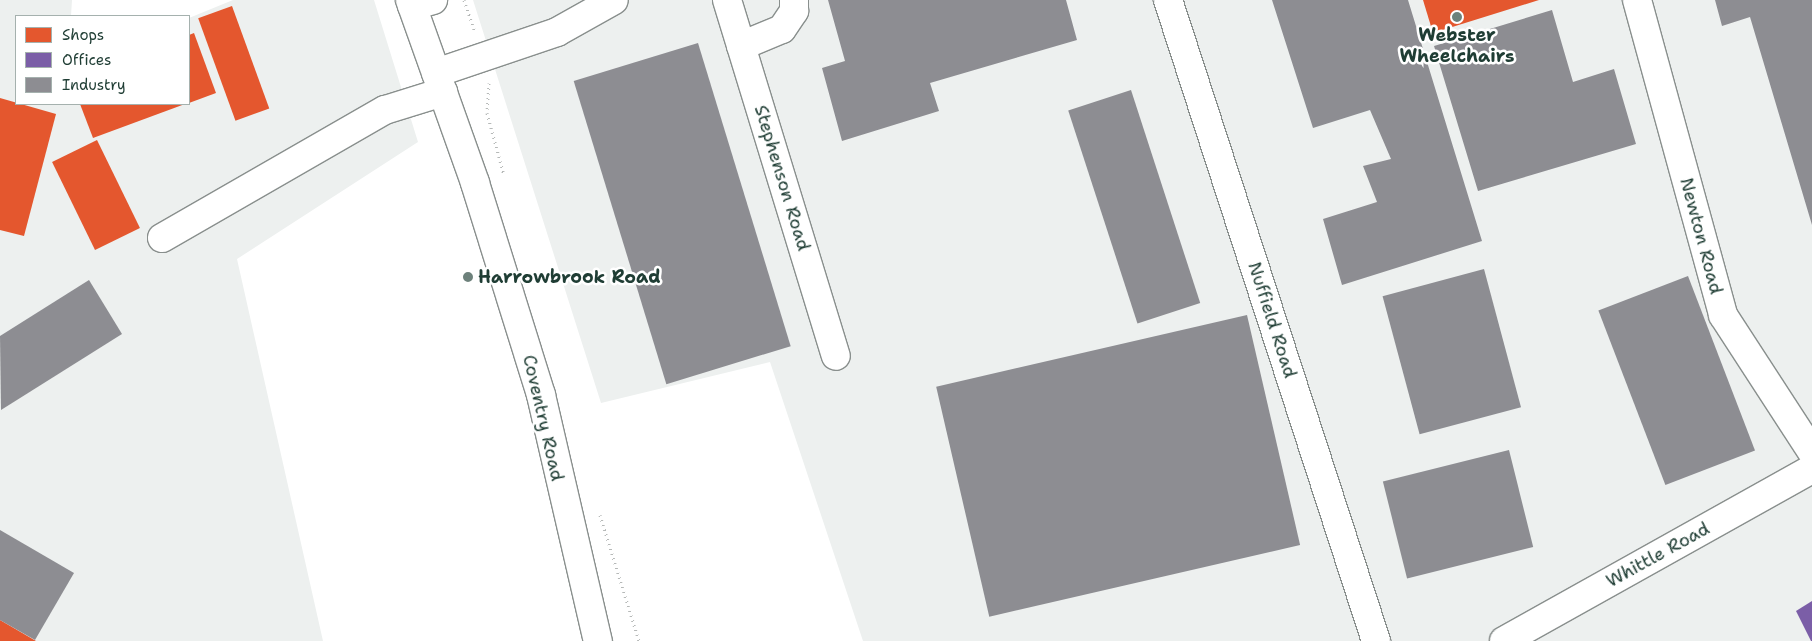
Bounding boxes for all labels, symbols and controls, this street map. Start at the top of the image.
marker: Webster Wheelchairs [1451,11,1463,23]
legend [15,15,190,105]
text: Shops [62,25,104,45]
place label: Webster Wheelchairs [1399,25,1515,68]
text: Offices [62,50,111,70]
text: Industry [62,75,126,95]
street label: Stephenson Road [750,103,814,253]
street label: Newton Road [1675,175,1727,297]
street label: Nuffield Road [1243,259,1301,381]
place label: Harrowbrook Road [478,266,661,288]
marker: Harrowbrook Road [462,271,474,283]
street label: Coventry Road [518,353,568,483]
street label: Whittle Road [1603,518,1713,592]

